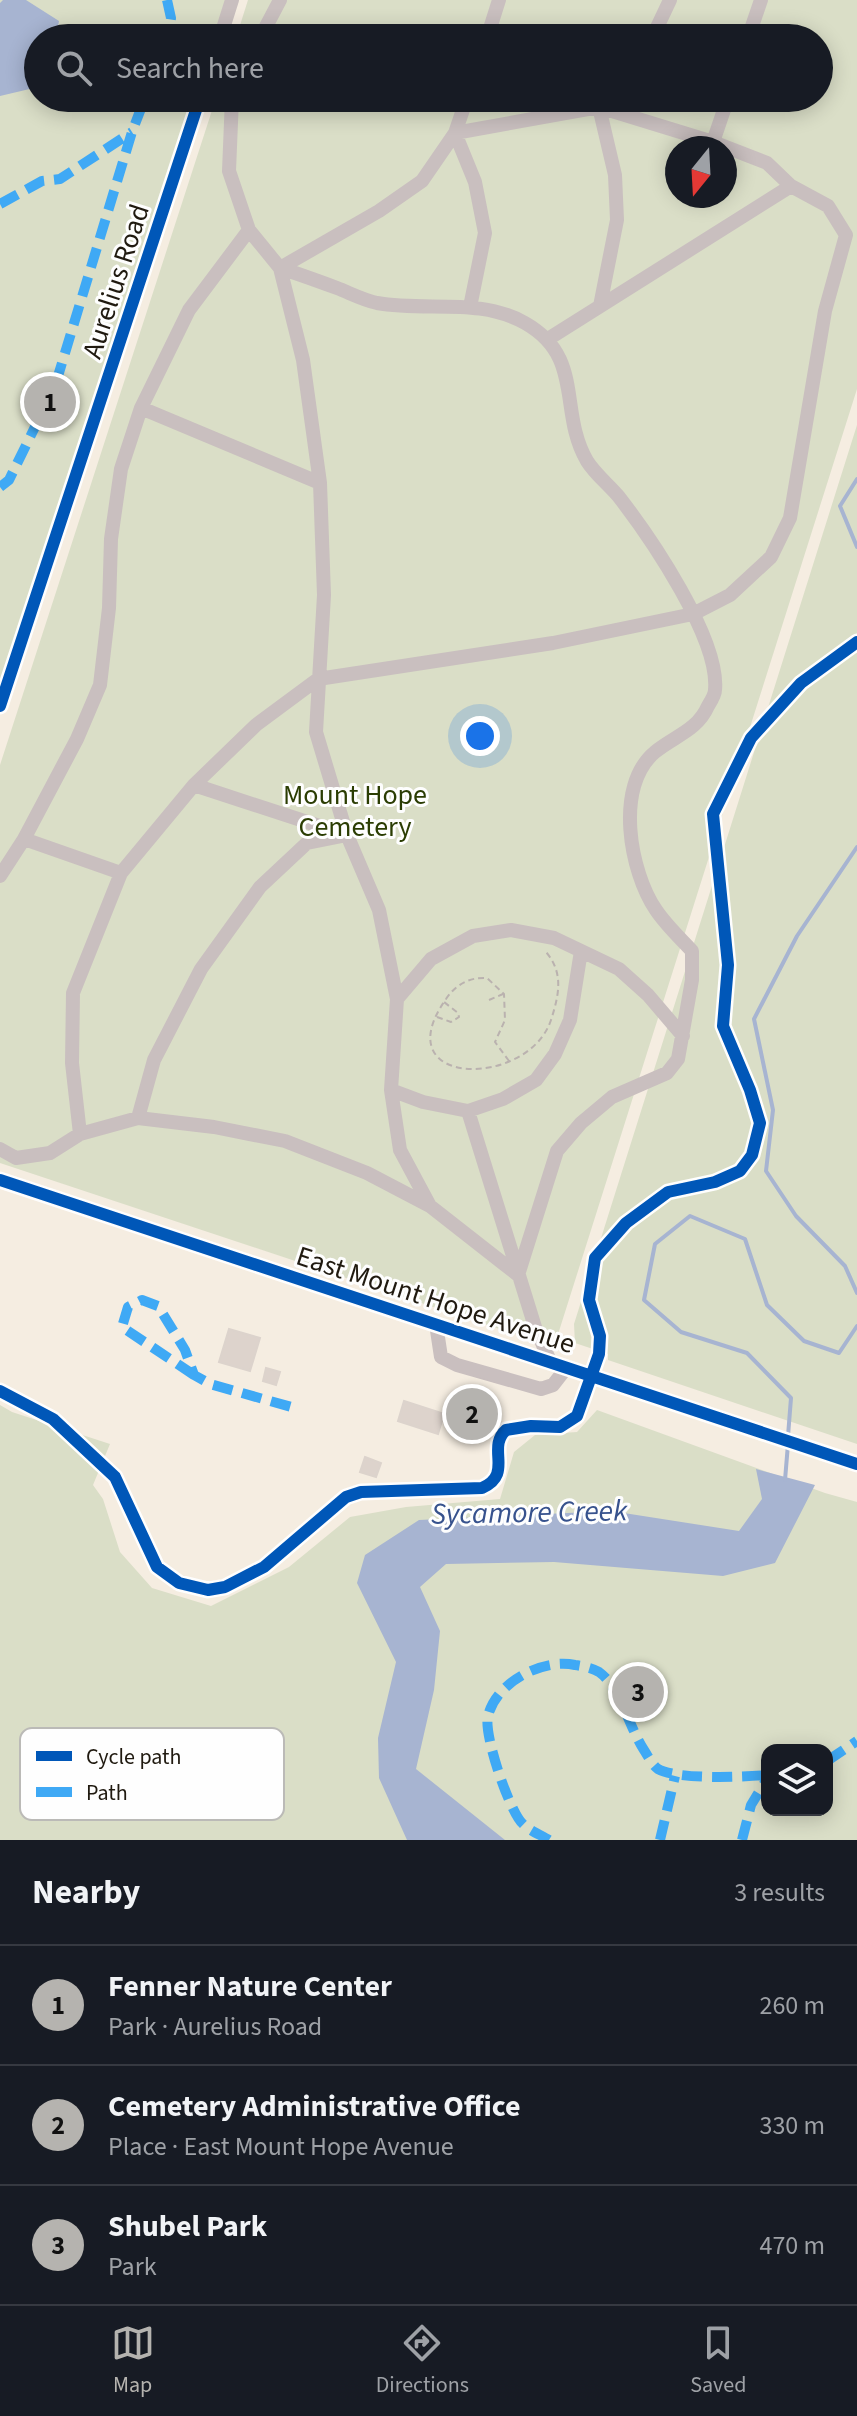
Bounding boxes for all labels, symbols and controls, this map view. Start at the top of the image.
search box [24,24,833,112]
icon: search [52,46,96,90]
text: Search here [116,47,264,90]
north arrow [665,136,737,208]
street label: Aurelius Road [72,199,160,364]
pin: 1 [24,372,76,432]
your location [460,716,500,756]
park label: Mount Hope Cemetery [283,775,427,847]
street label: East Mount Hope Avenue [291,1236,580,1364]
pin: 2 [446,1384,498,1444]
water label: Sycamore Creek [430,1489,628,1536]
pin: 3 [612,1662,664,1722]
legend [20,1728,284,1820]
text: Cycle path [86,1741,182,1773]
map controls [761,1744,833,1816]
button: layers [761,1744,833,1816]
text: Path [86,1777,128,1809]
text: Nearby [32,1868,140,1917]
text: 3 results [734,1874,825,1911]
text: Fenner Nature Center [108,1965,392,2008]
text: 1 [51,1987,65,2024]
text: 260 m [759,1987,825,2024]
text: Park · Aurelius Road [108,2008,322,2045]
text: Cemetery Administrative Office [108,2085,521,2128]
text: 2 [51,2107,65,2144]
text: 330 m [759,2107,825,2144]
text: Place · East Mount Hope Avenue [108,2128,454,2165]
text: Shubel Park [108,2205,267,2248]
text: 3 [51,2227,65,2264]
text: 470 m [759,2227,825,2264]
text: Park [108,2248,157,2285]
tab: Map [111,2321,155,2401]
tab: Directions [376,2321,469,2401]
tab: Saved [690,2321,746,2401]

